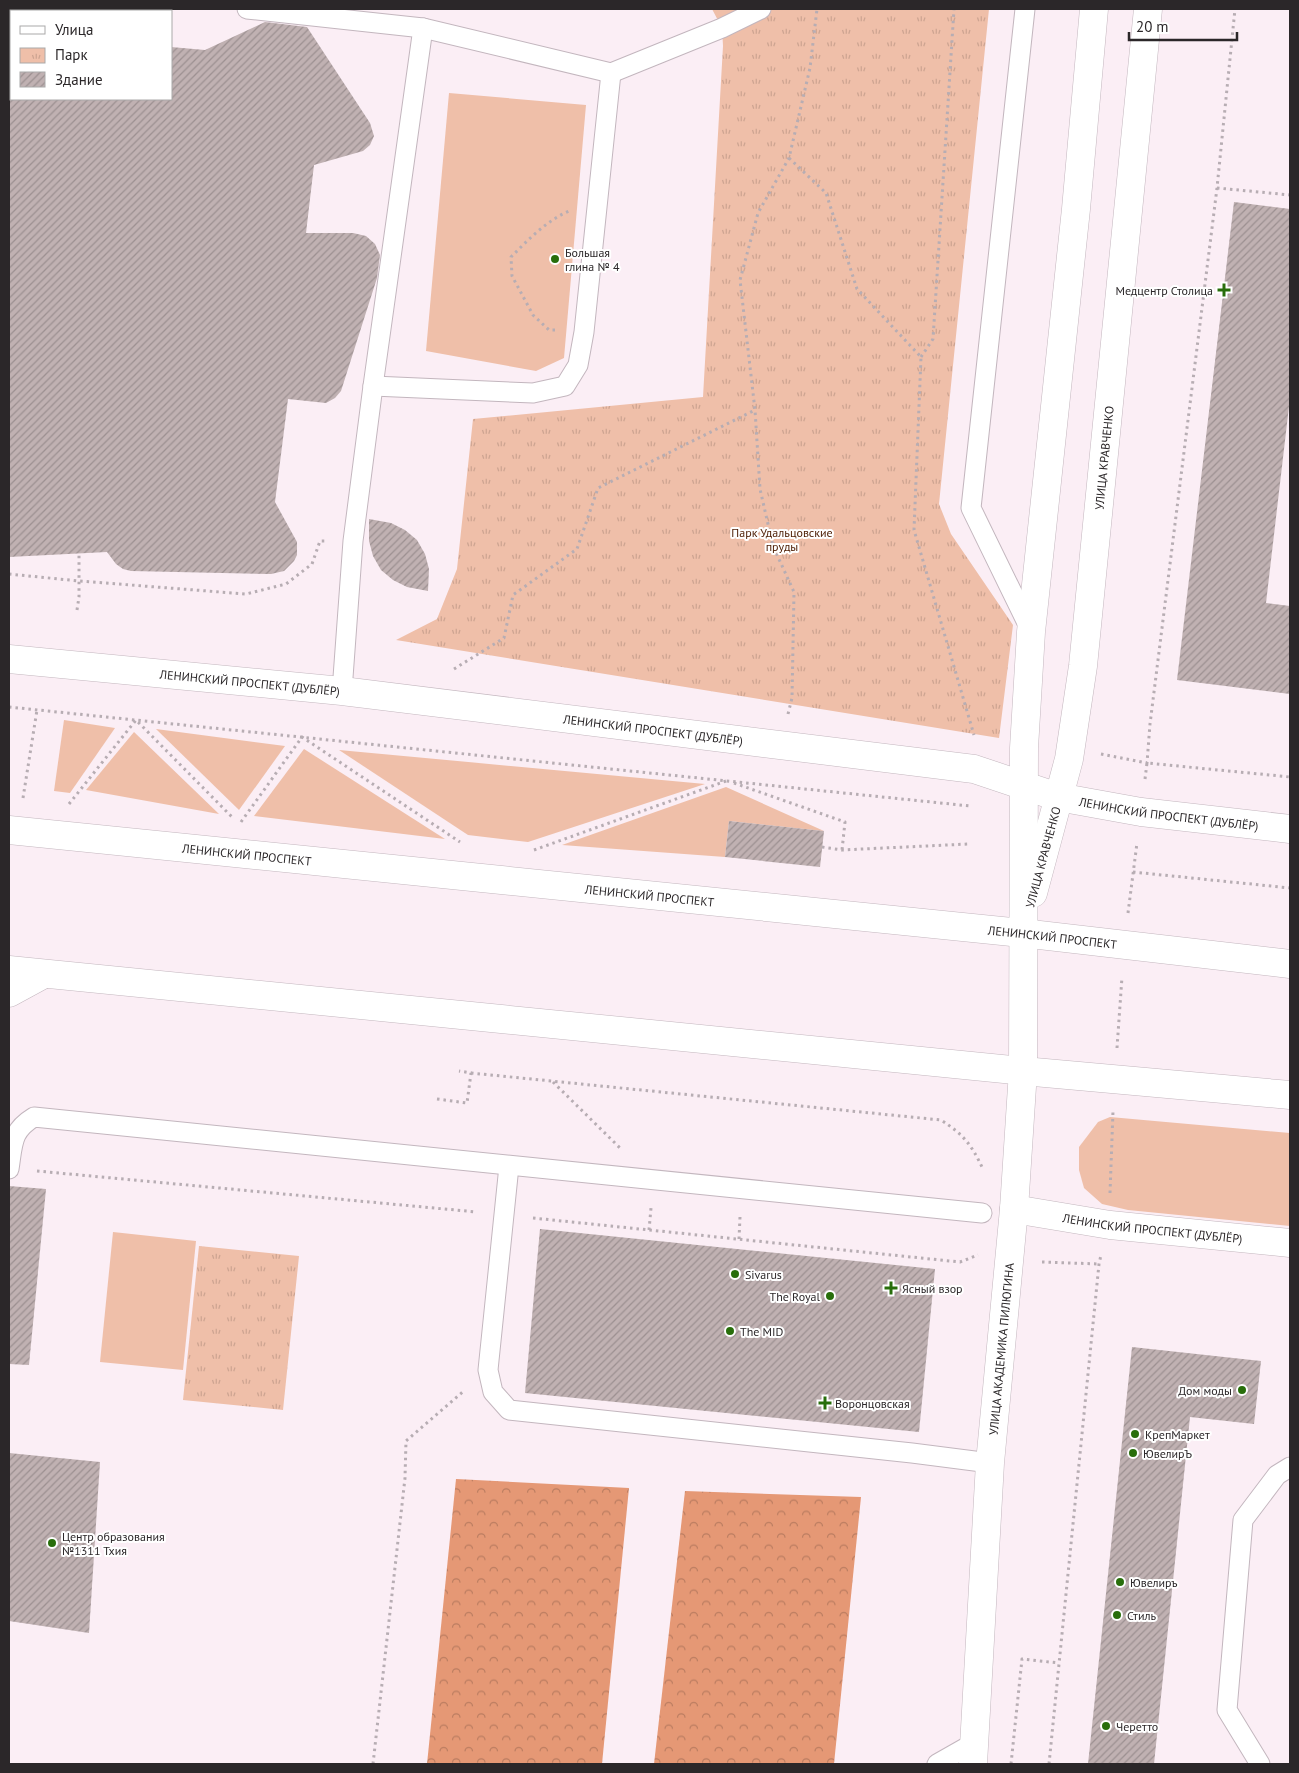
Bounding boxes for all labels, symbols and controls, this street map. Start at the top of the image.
legend [10,10,172,100]
scale bar [1129,10,1236,42]
text: 20 m [1136,17,1169,36]
text: Улица [55,20,93,39]
text: Парк [55,45,88,64]
text: Здание [55,70,103,89]
place label: Большая глина № 4 [565,245,620,274]
marker: Большая глина № 4 [549,253,561,265]
place label: Медцентр Столица [1115,283,1213,298]
marker: Медцентр Столица [1217,283,1231,297]
street label: УЛИЦА КРАВЧЕНКО [1091,405,1116,510]
park label: Парк Удальцовские пруды [731,525,833,554]
street label: ЛЕНИНСКИЙ ПРОСПЕКТ (ДУБЛЁР) [158,666,341,698]
street label: ЛЕНИНСКИЙ ПРОСПЕКТ (ДУБЛЁР) [561,711,744,748]
street label: ЛЕНИНСКИЙ ПРОСПЕКТ (ДУБЛЁР) [1077,793,1259,833]
street label: УЛИЦА КРАВЧЕНКО [1022,805,1064,909]
street label: ЛЕНИНСКИЙ ПРОСПЕКТ [180,840,312,868]
street label: ЛЕНИНСКИЙ ПРОСПЕКТ [583,881,715,909]
street label: ЛЕНИНСКИЙ ПРОСПЕКТ [986,922,1118,951]
street label: ЛЕНИНСКИЙ ПРОСПЕКТ (ДУБЛЁР) [1061,1210,1243,1246]
street label: УЛИЦА АКАДЕМИКА ПИЛЮГИНА [985,1262,1016,1436]
place label: Sivarus [745,1267,782,1282]
marker: Sivarus [729,1268,741,1280]
marker: Ясный взор [884,1281,898,1295]
place label: Ясный взор [902,1281,963,1296]
place label: The Royal [770,1289,820,1304]
marker: The Royal [824,1290,836,1302]
place label: The MID [740,1324,784,1339]
marker: The MID [724,1325,736,1337]
place label: Дом моды [1178,1383,1232,1398]
marker: Дом моды [1236,1384,1248,1396]
place label: Воронцовская [835,1396,910,1411]
marker: Воронцовская [819,1397,831,1409]
place label: КрепМаркет [1145,1427,1210,1442]
marker: КрепМаркет [1129,1428,1141,1440]
place label: ЮвелирЪ [1143,1446,1193,1461]
marker: ЮвелирЪ [1127,1447,1139,1459]
place label: Центр образования №1311 Тхия [62,1529,165,1558]
marker: Центр образования №1311 Тхия [46,1537,58,1549]
place label: Ювелиръ [1130,1575,1177,1590]
marker: Ювелиръ [1114,1576,1126,1588]
place label: Стиль [1127,1608,1156,1623]
marker: Стиль [1111,1609,1123,1621]
place label: Черетто [1116,1719,1158,1734]
marker: Черетто [1100,1720,1112,1732]

